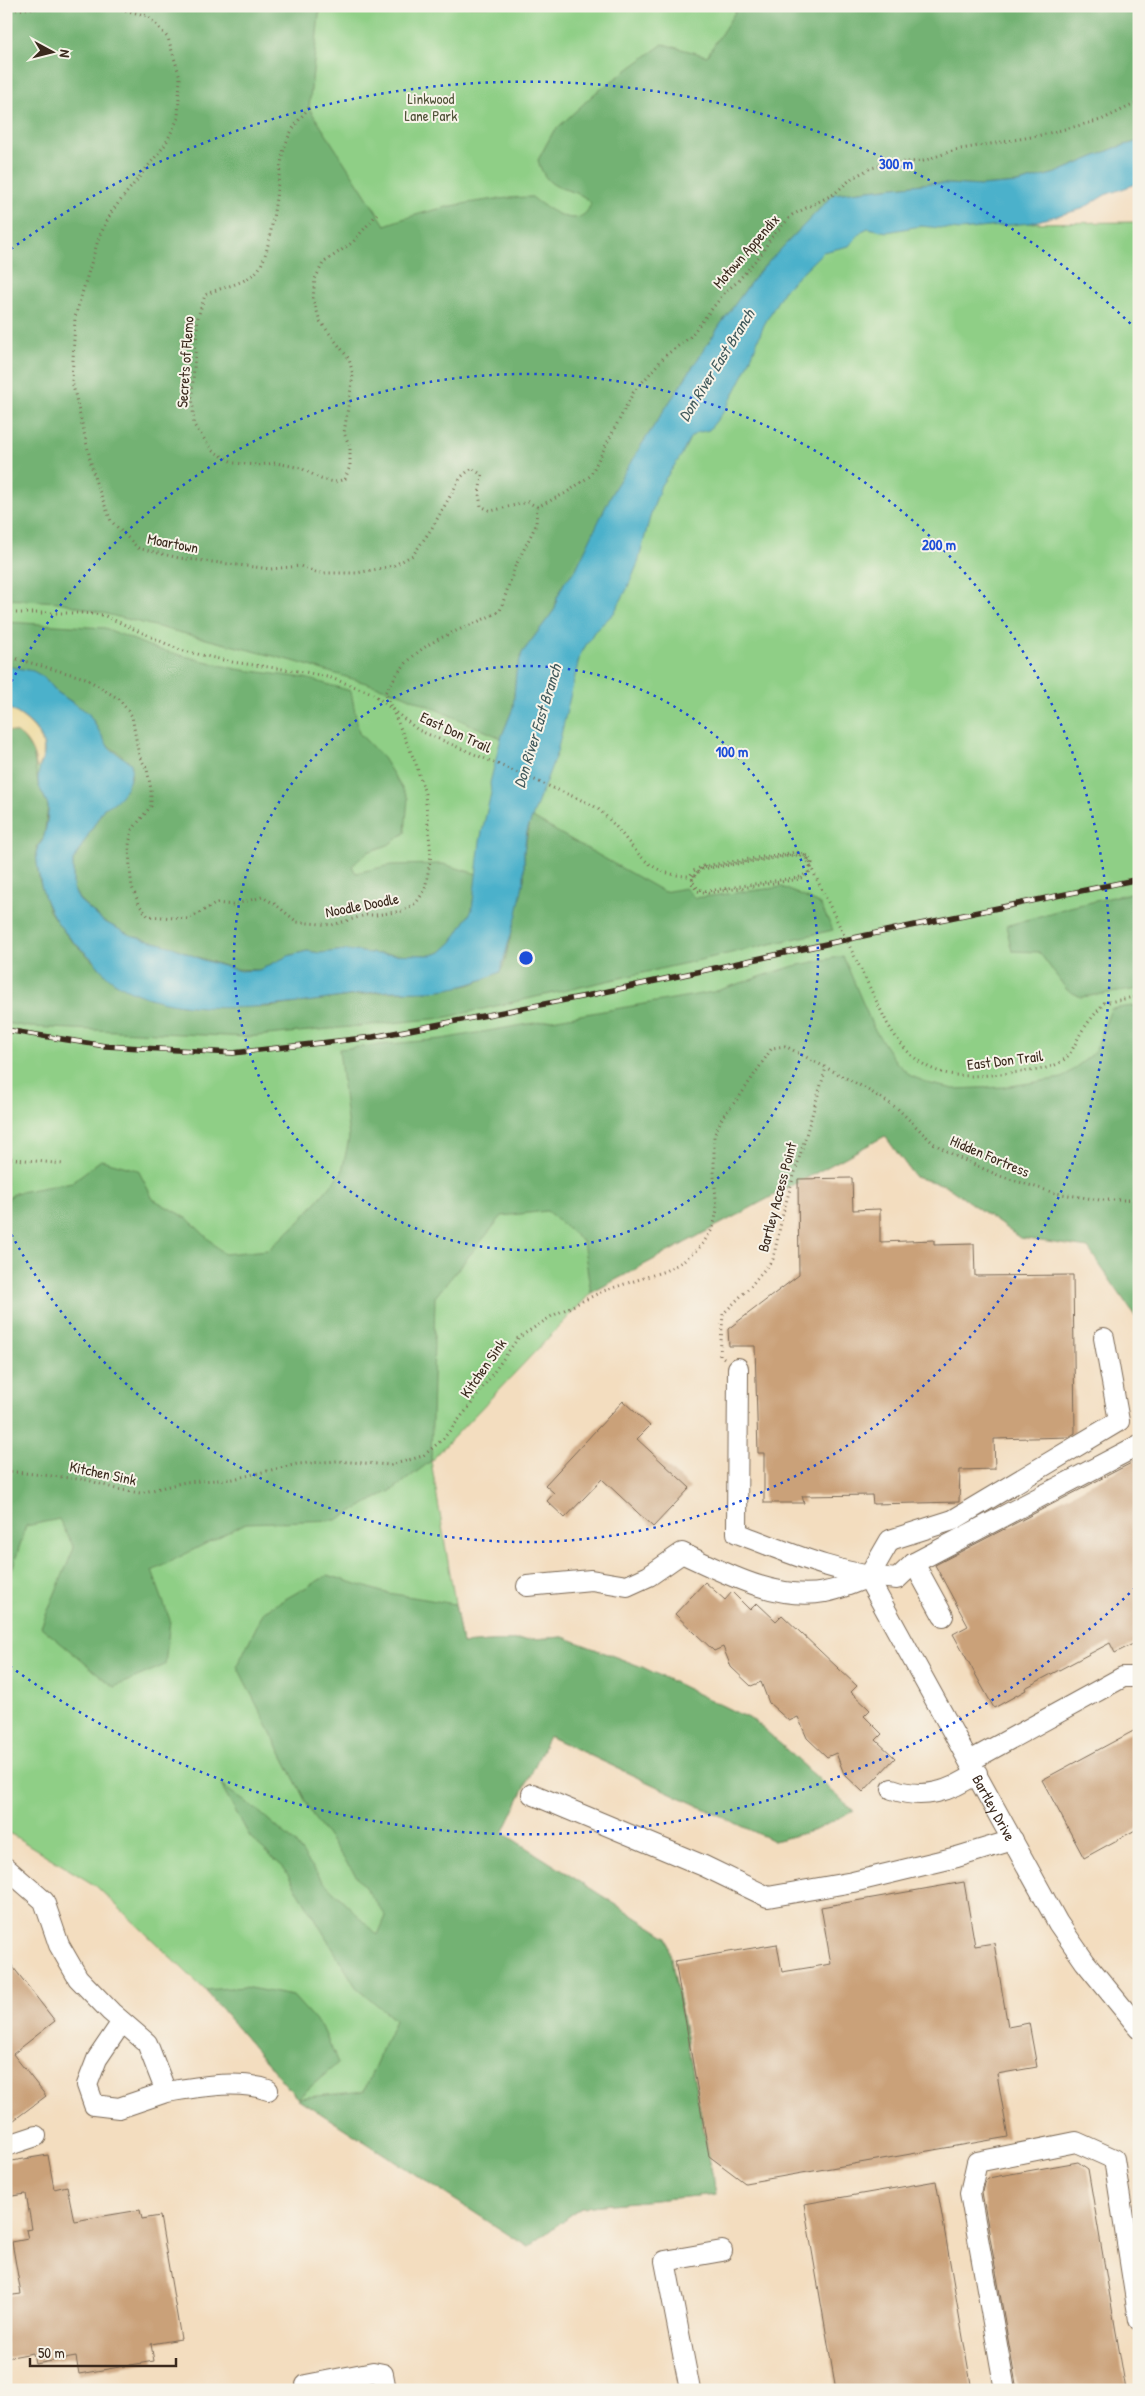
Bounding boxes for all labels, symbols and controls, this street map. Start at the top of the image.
north arrow [28,28,78,78]
text: N [55,49,75,59]
park label: Linkwood Lane Park [405,88,457,126]
text: 300 m [879,153,913,174]
street label: Motown Appendix [708,209,784,293]
water label: Don River East Branch [673,304,760,425]
street label: Secrets of Flemo [171,316,199,408]
street label: Moartown [146,528,201,558]
text: 200 m [922,534,956,555]
water label: Don River East Branch [508,660,567,790]
street label: East Don Trail [417,706,495,758]
text: 100 m [716,741,748,762]
street label: Noodle Doodle [323,888,401,922]
centre of rings [517,949,535,967]
street label: East Don Trail [966,1045,1044,1075]
street label: Hidden Fortress [947,1130,1033,1182]
street label: Bartley Access Point [752,1139,802,1254]
street label: Kitchen Sink [455,1334,511,1402]
street label: Kitchen Sink [68,1456,138,1490]
street label: Bartley Drive [968,1771,1021,1844]
scale bar [30,2336,176,2368]
text: 50 m [38,2342,65,2363]

